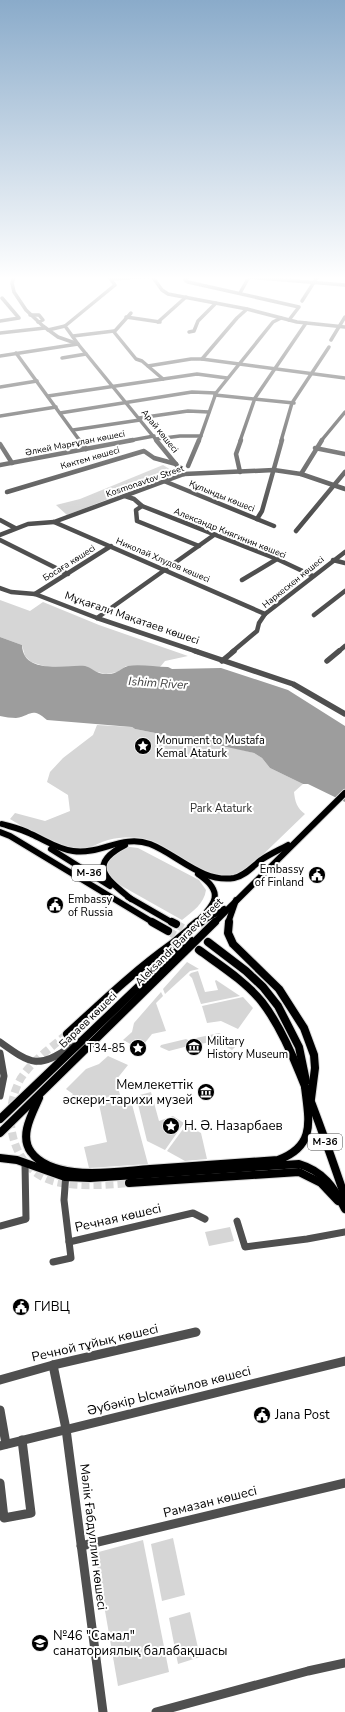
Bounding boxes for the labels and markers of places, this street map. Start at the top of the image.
place label: Monument to Mustafa Kemal Ataturk [156,733,265,761]
place icon: Monument to Mustafa Kemal Ataturk [133,736,153,756]
place label: Embassy of Finland [255,862,304,890]
public building icon: Embassy of Finland [307,865,327,885]
place label: Embassy of Russia [68,892,113,920]
public building icon: Embassy of Russia [45,895,65,915]
place label: Military History Museum [207,1034,288,1062]
museum icon: Military History Museum [184,1037,204,1057]
place icon: Т34-85 [128,1038,148,1058]
place label: Т34-85 [87,1041,125,1056]
place label: Мемлекеттік әскери-тарихи музей [63,1076,193,1109]
museum icon: Мемлекеттік әскери-тарихи музей [196,1082,216,1102]
place icon: Н. Ә. Назарбаев [161,1116,181,1136]
place label: Н. Ә. Назарбаев [184,1117,283,1135]
public building icon: ГИВЦ [11,1297,31,1317]
place label: ГИВЦ [34,1298,70,1316]
public building icon: Jana Post [252,1405,272,1425]
place label: Jana Post [274,1406,330,1424]
place label: №46 "Самал" санаториялық балабақшасы [53,1627,227,1660]
school or university icon: №46 "Самал" санаториялық балабақшасы [30,1633,50,1653]

